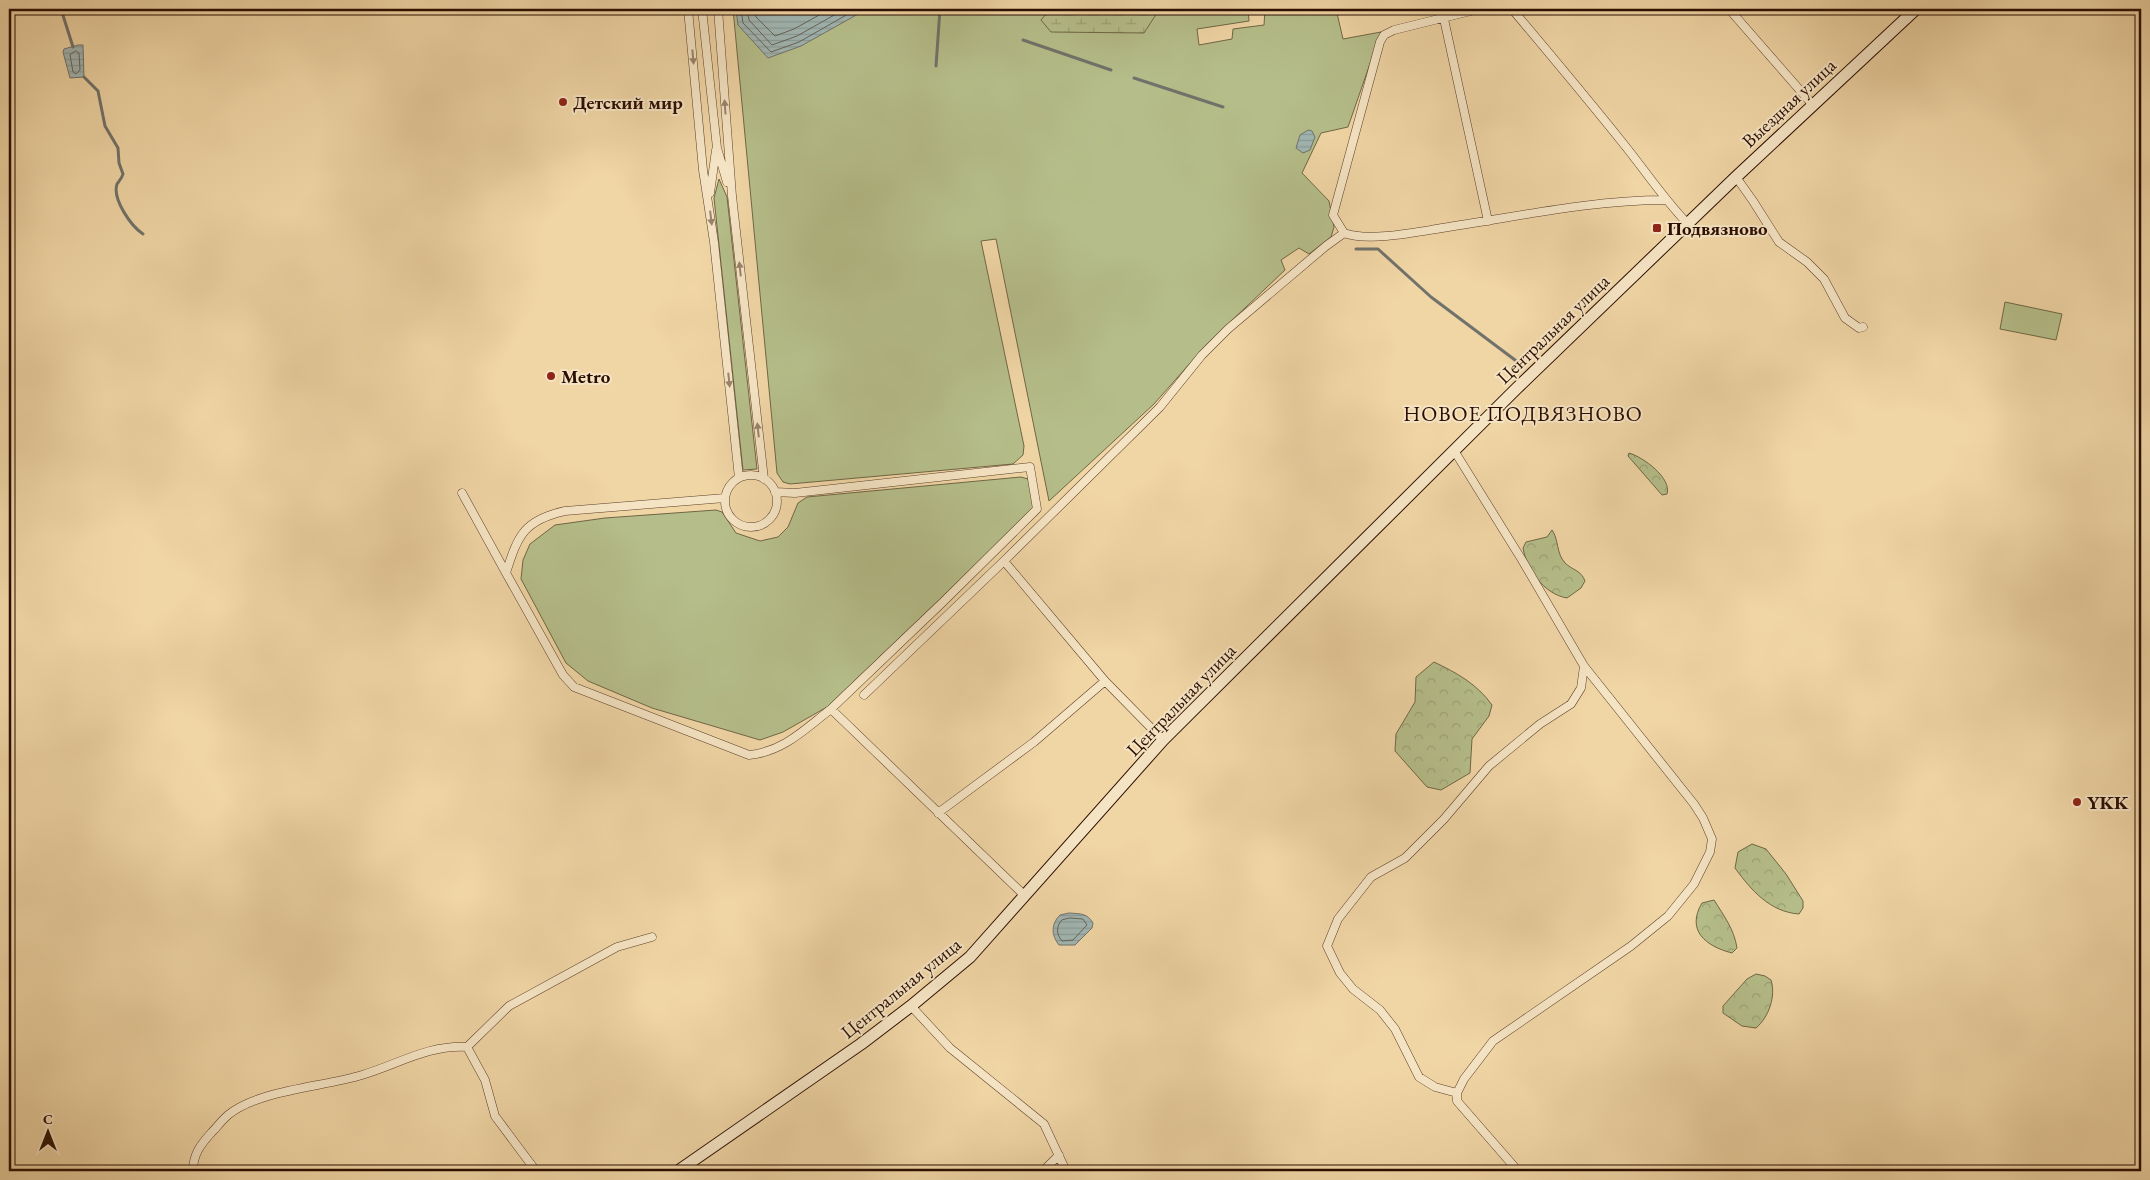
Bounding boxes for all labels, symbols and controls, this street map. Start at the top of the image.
one-way arrow [690,49,698,65]
street label: Выездная улица [1737,53,1842,153]
place label: Детский мир [573,90,683,115]
marker: Детский мир [557,96,569,108]
one-way arrow [721,99,729,115]
one-way arrow [708,211,716,227]
place label: Подвязново [1667,216,1768,241]
marker: Подвязново [1651,222,1663,234]
one-way arrow [736,261,744,277]
street label: Центральная улица [1491,268,1615,389]
place label: Metro [561,364,611,389]
marker: Metro [545,370,557,382]
one-way arrow [725,372,733,388]
district label: НОВОЕ ПОДВЯЗНОВО [1403,400,1643,427]
one-way arrow [754,422,762,438]
street label: Центральная улица [1121,638,1242,762]
place label: YKK [2087,790,2129,815]
marker: YKK [2071,796,2083,808]
street label: Центральная улица [836,932,967,1044]
north arrow [22,1108,72,1158]
text: С [43,1110,53,1128]

